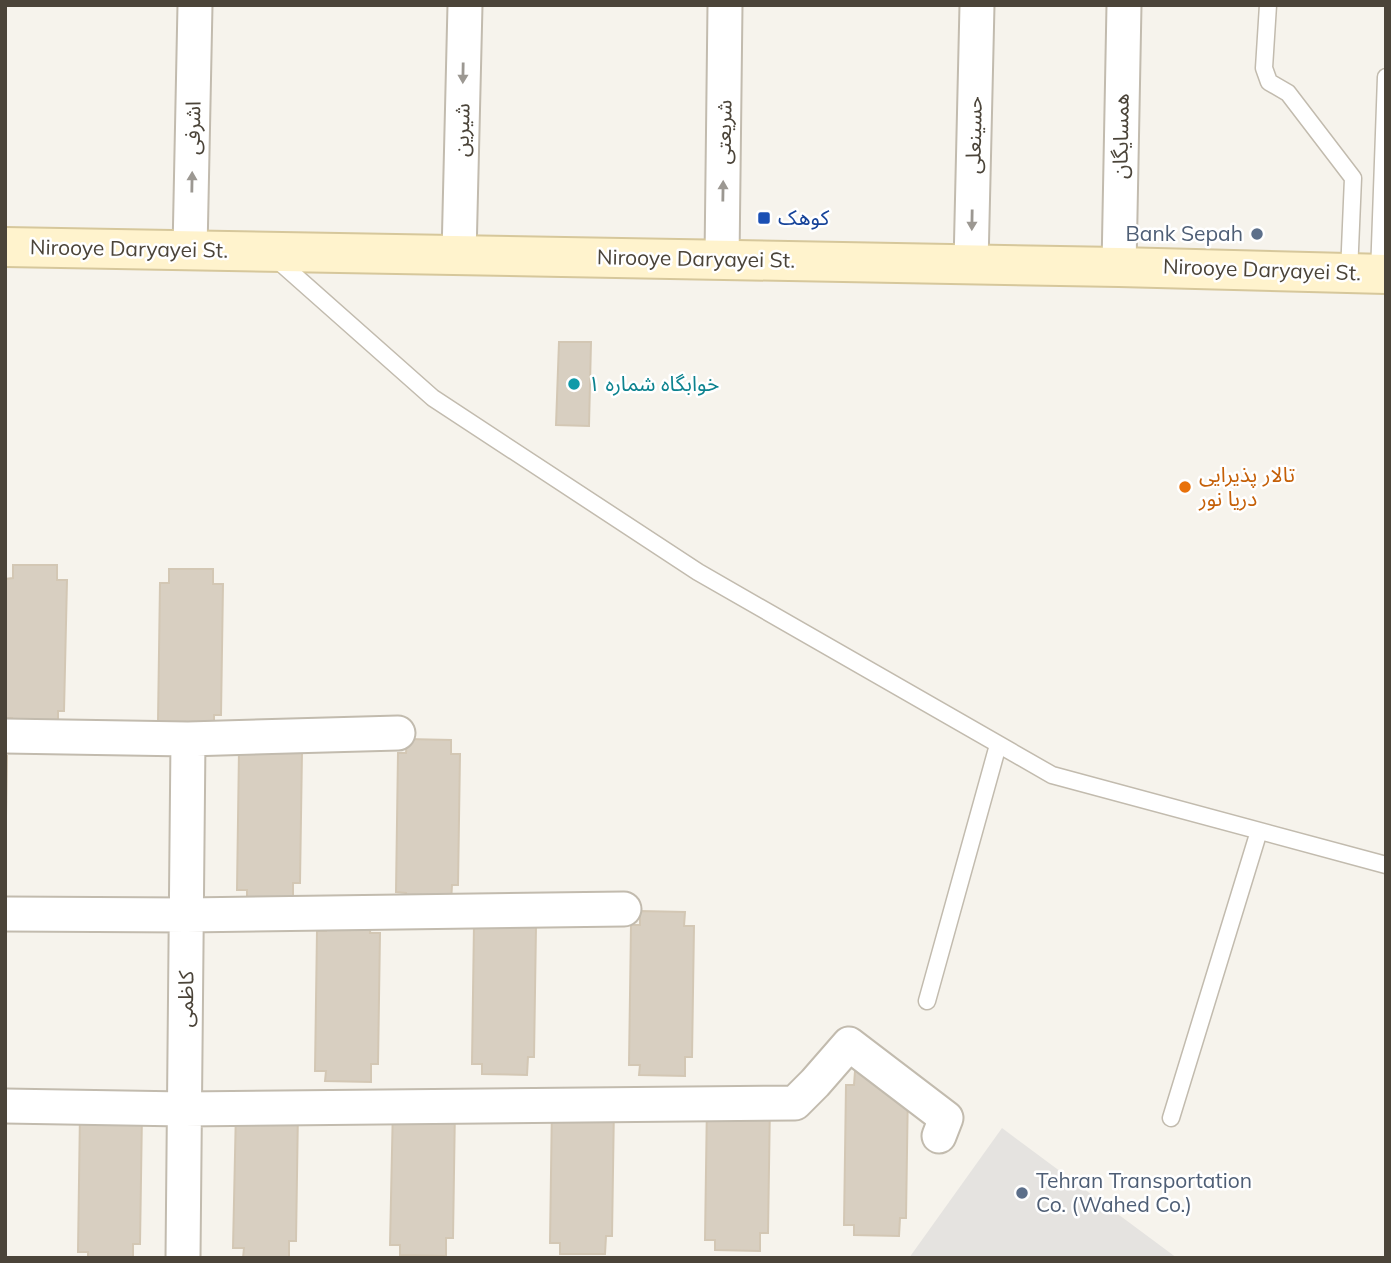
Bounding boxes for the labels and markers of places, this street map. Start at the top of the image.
place label: کوهک [778,204,829,230]
marker: کوهک [756,210,772,226]
place label: Bank Sepah [1126,220,1243,246]
marker: Bank Sepah [1249,226,1265,242]
place label: خوابگاه شماره ۱ [588,370,719,396]
marker: خوابگاه شماره ۱ [566,376,582,392]
place label: تالار پذیرایی دریا نور [1198,461,1295,511]
marker: تالار پذیرایی دریا نور [1177,479,1193,495]
place label: Tehran Transportation Co. (Wahed Co.) [1036,1167,1252,1217]
marker: Tehran Transportation Co. (Wahed Co.) [1014,1185,1030,1201]

